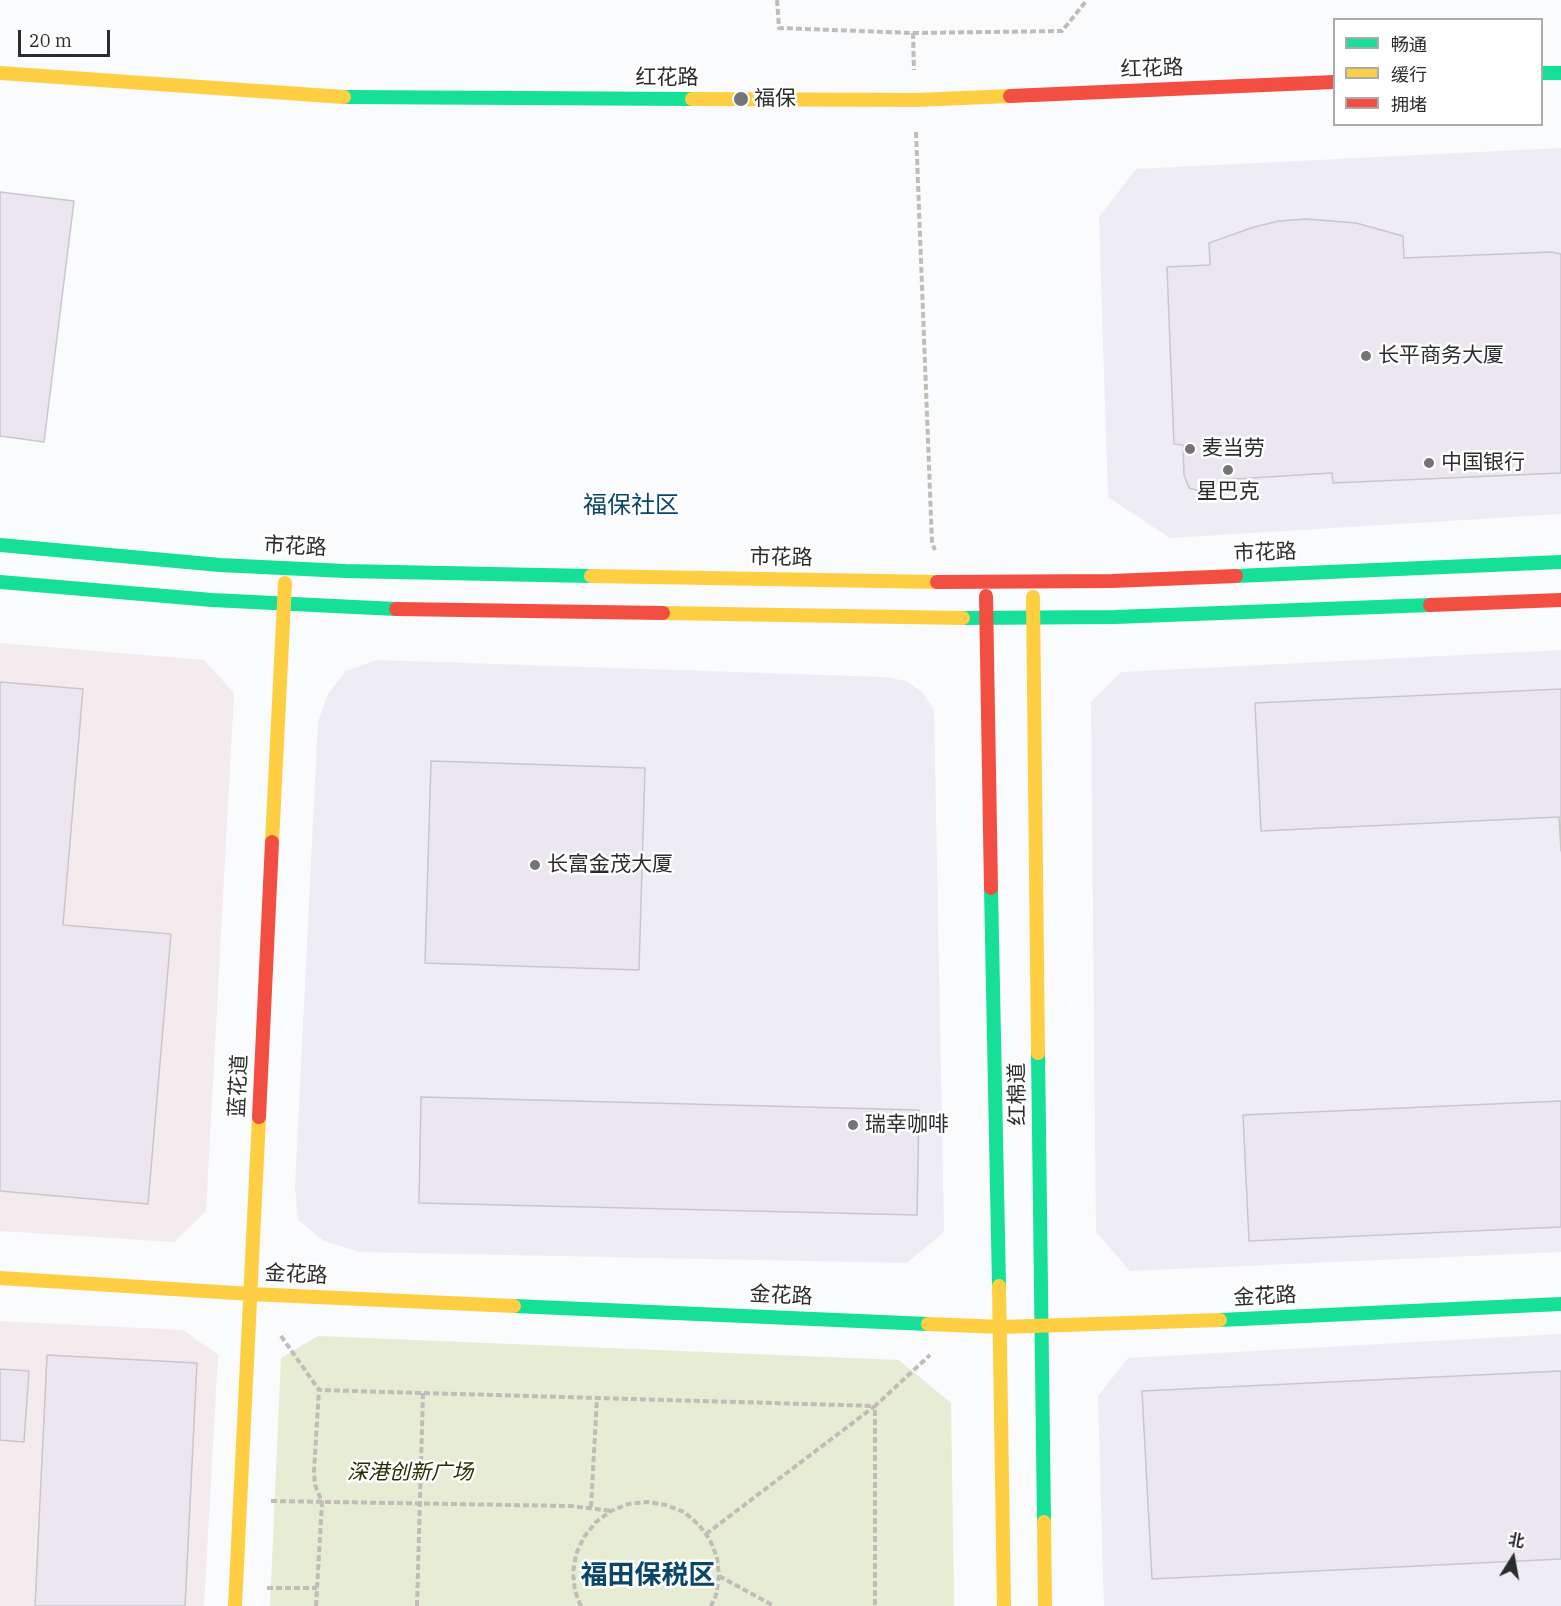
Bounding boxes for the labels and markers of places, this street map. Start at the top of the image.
place label: 福保 [754,86,796,112]
marker: 福保 [732,90,750,108]
place label: 长平商务大厦 [1378,343,1504,369]
marker: 长平商务大厦 [1359,349,1373,363]
place label: 麦当劳 [1202,436,1265,462]
marker: 麦当劳 [1183,442,1197,456]
place label: 中国银行 [1441,450,1525,476]
marker: 中国银行 [1422,456,1436,470]
marker: 星巴克 [1221,463,1235,477]
place label: 星巴克 [1197,479,1259,505]
place label: 长富金茂大厦 [547,852,673,878]
marker: 长富金茂大厦 [528,858,542,872]
place label: 瑞幸咖啡 [865,1112,949,1138]
marker: 瑞幸咖啡 [846,1118,860,1132]

